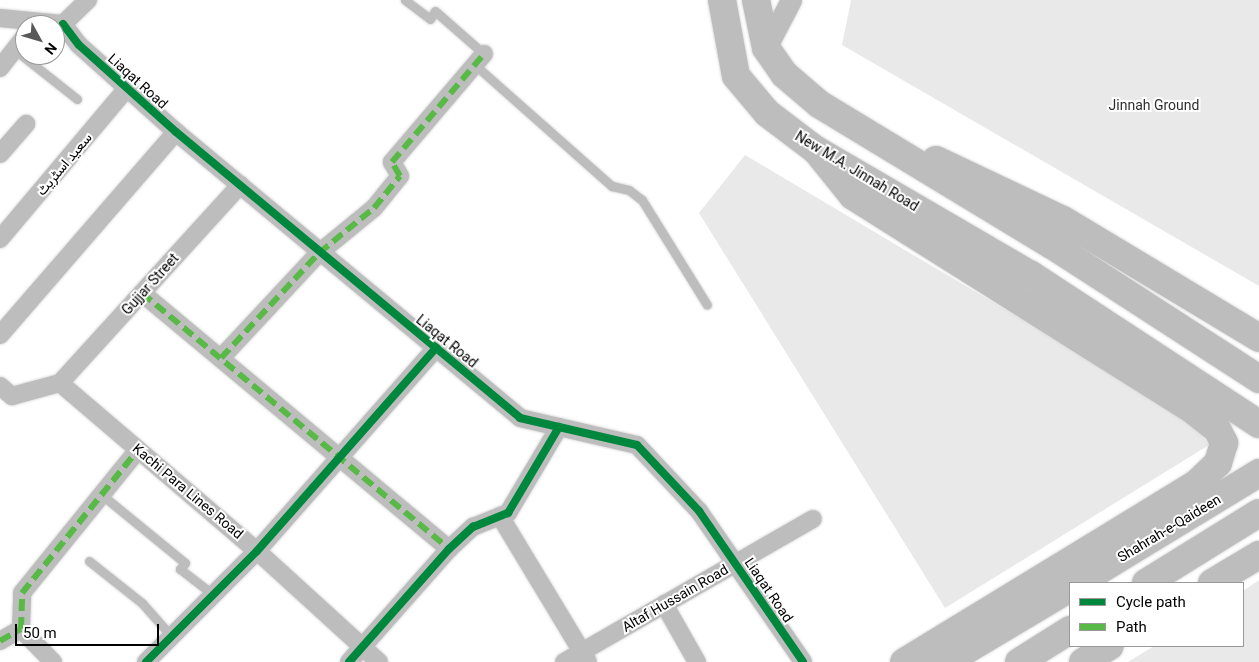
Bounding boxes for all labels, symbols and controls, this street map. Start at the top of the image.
north arrow [15,15,65,65]
text: N [42,40,60,58]
street label: Liaqat Road [105,50,171,112]
park label: Jinnah Ground [1109,97,1199,113]
street label: New M.A. Jinnah Road [792,127,922,215]
street label: سعید اسٹریٹ [33,129,95,199]
street label: Gujjar Street [118,250,182,318]
street label: Liaqat Road [413,311,481,371]
street label: Kachi Para Lines Road [129,440,247,542]
street label: Shahrah-e-Qaideen [1114,491,1224,565]
street label: Liaqat Road [741,555,797,625]
street label: Altaf Hussain Road [619,561,731,635]
legend [1069,582,1244,647]
text: Cycle path [1116,593,1186,611]
scale bar [18,614,161,646]
text: Path [1116,618,1147,636]
text: 50 m [23,624,57,642]

